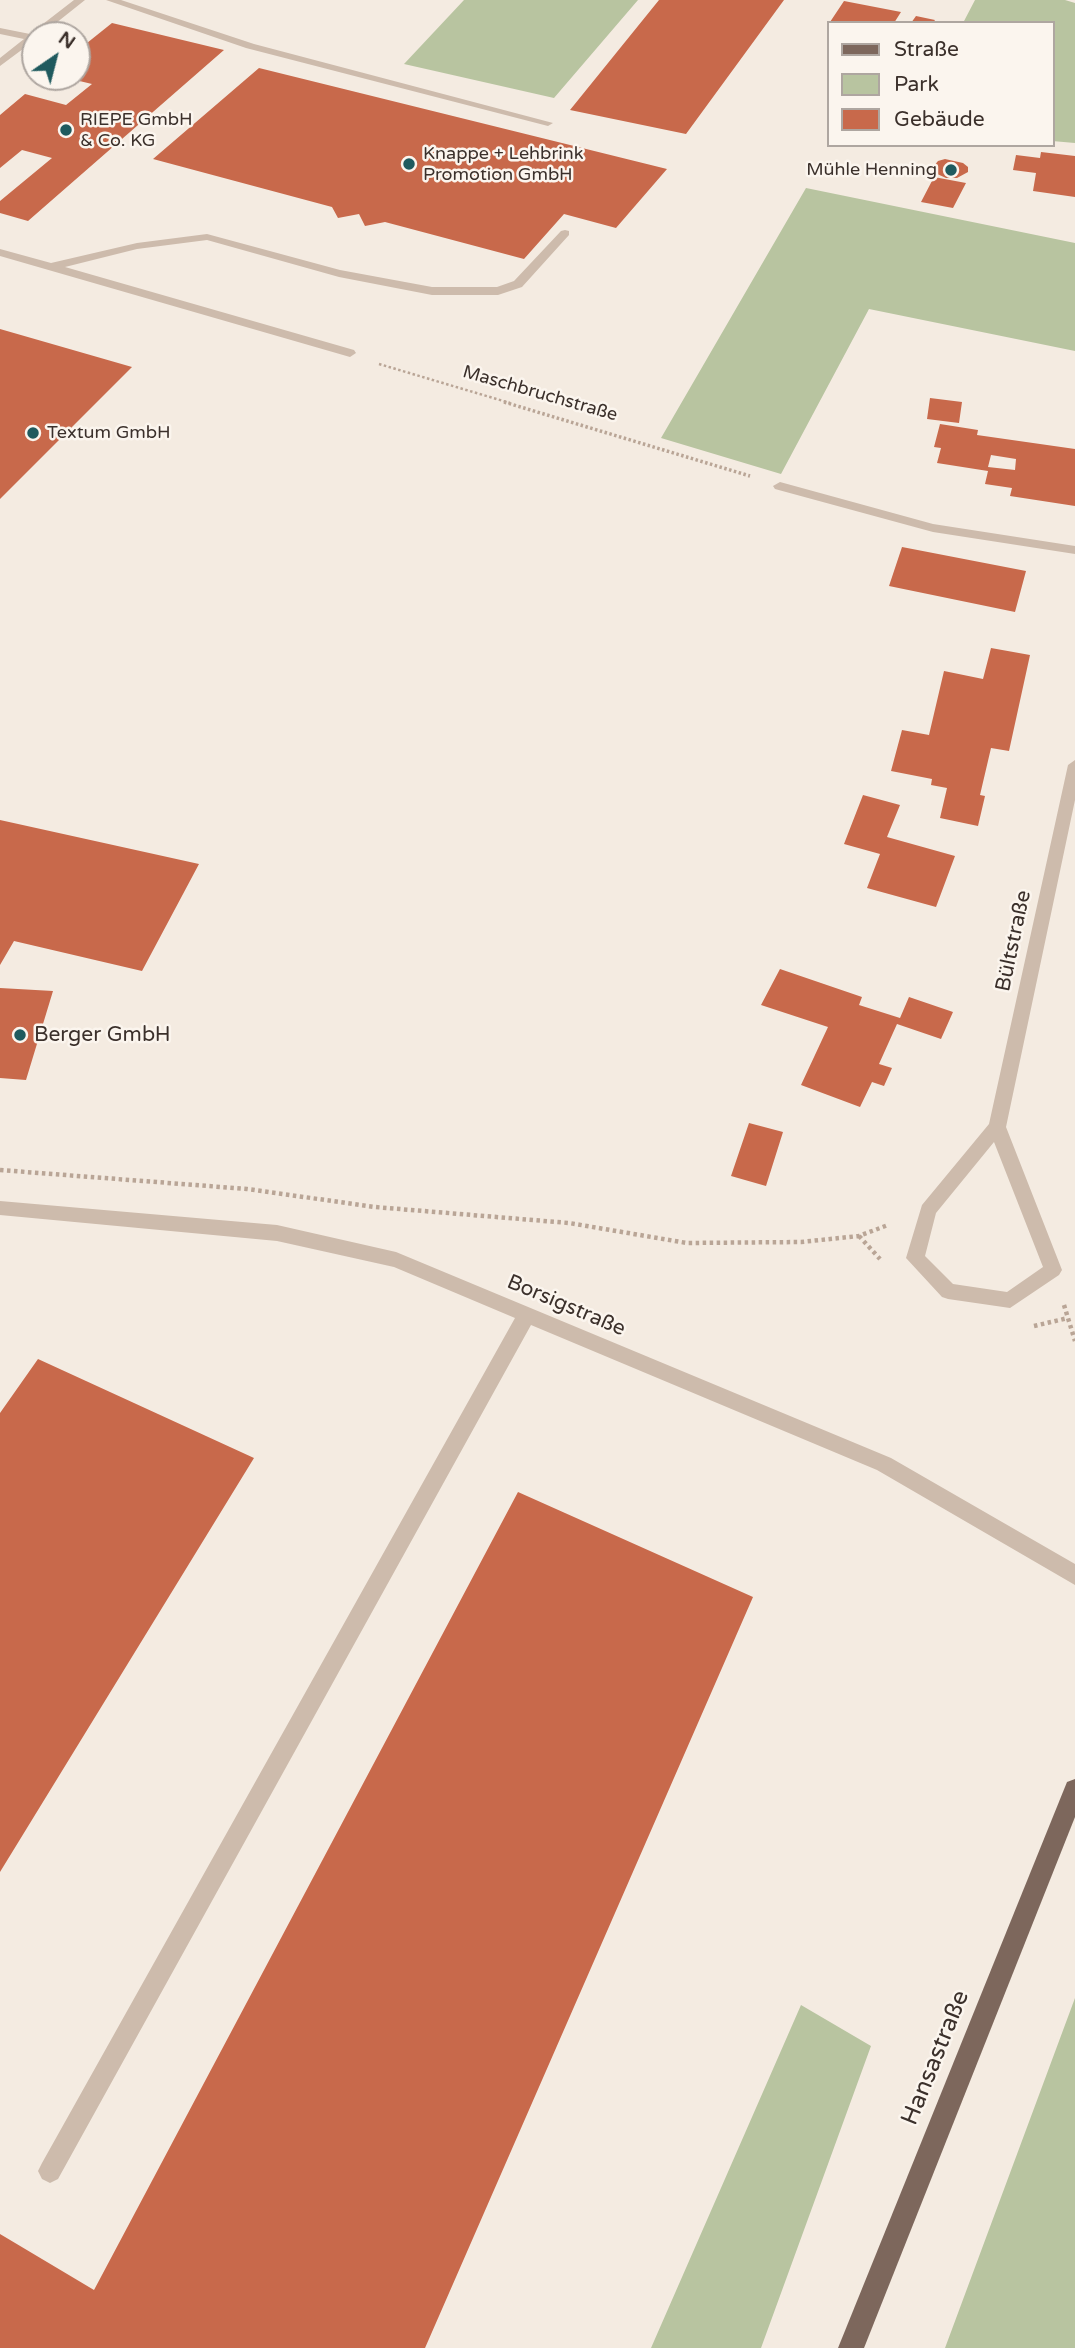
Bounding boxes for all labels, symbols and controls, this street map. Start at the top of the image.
north arrow [21,21,91,91]
legend [827,21,1054,147]
text: N [54,27,79,54]
text: Straße [894,37,959,62]
text: Park [894,72,939,97]
text: Gebäude [894,107,985,132]
place label: RIEPE GmbH & Co. KG [80,109,193,152]
marker: RIEPE GmbH & Co. KG [58,122,74,138]
place label: Knappe + Lehbrink Promotion GmbH [423,143,584,186]
marker: Knappe + Lehbrink Promotion GmbH [401,156,417,172]
place label: Mühle Henning [806,159,937,181]
marker: Mühle Henning [943,162,959,178]
street label: Maschbruchstraße [460,362,620,426]
place label: Textum GmbH [47,422,171,444]
marker: Textum GmbH [25,425,41,441]
street label: Bültstraße [991,888,1037,994]
place label: Berger GmbH [34,1022,171,1048]
marker: Berger GmbH [12,1027,28,1043]
street label: Borsigstraße [503,1270,629,1342]
street label: Hansastraße [896,1986,976,2130]

